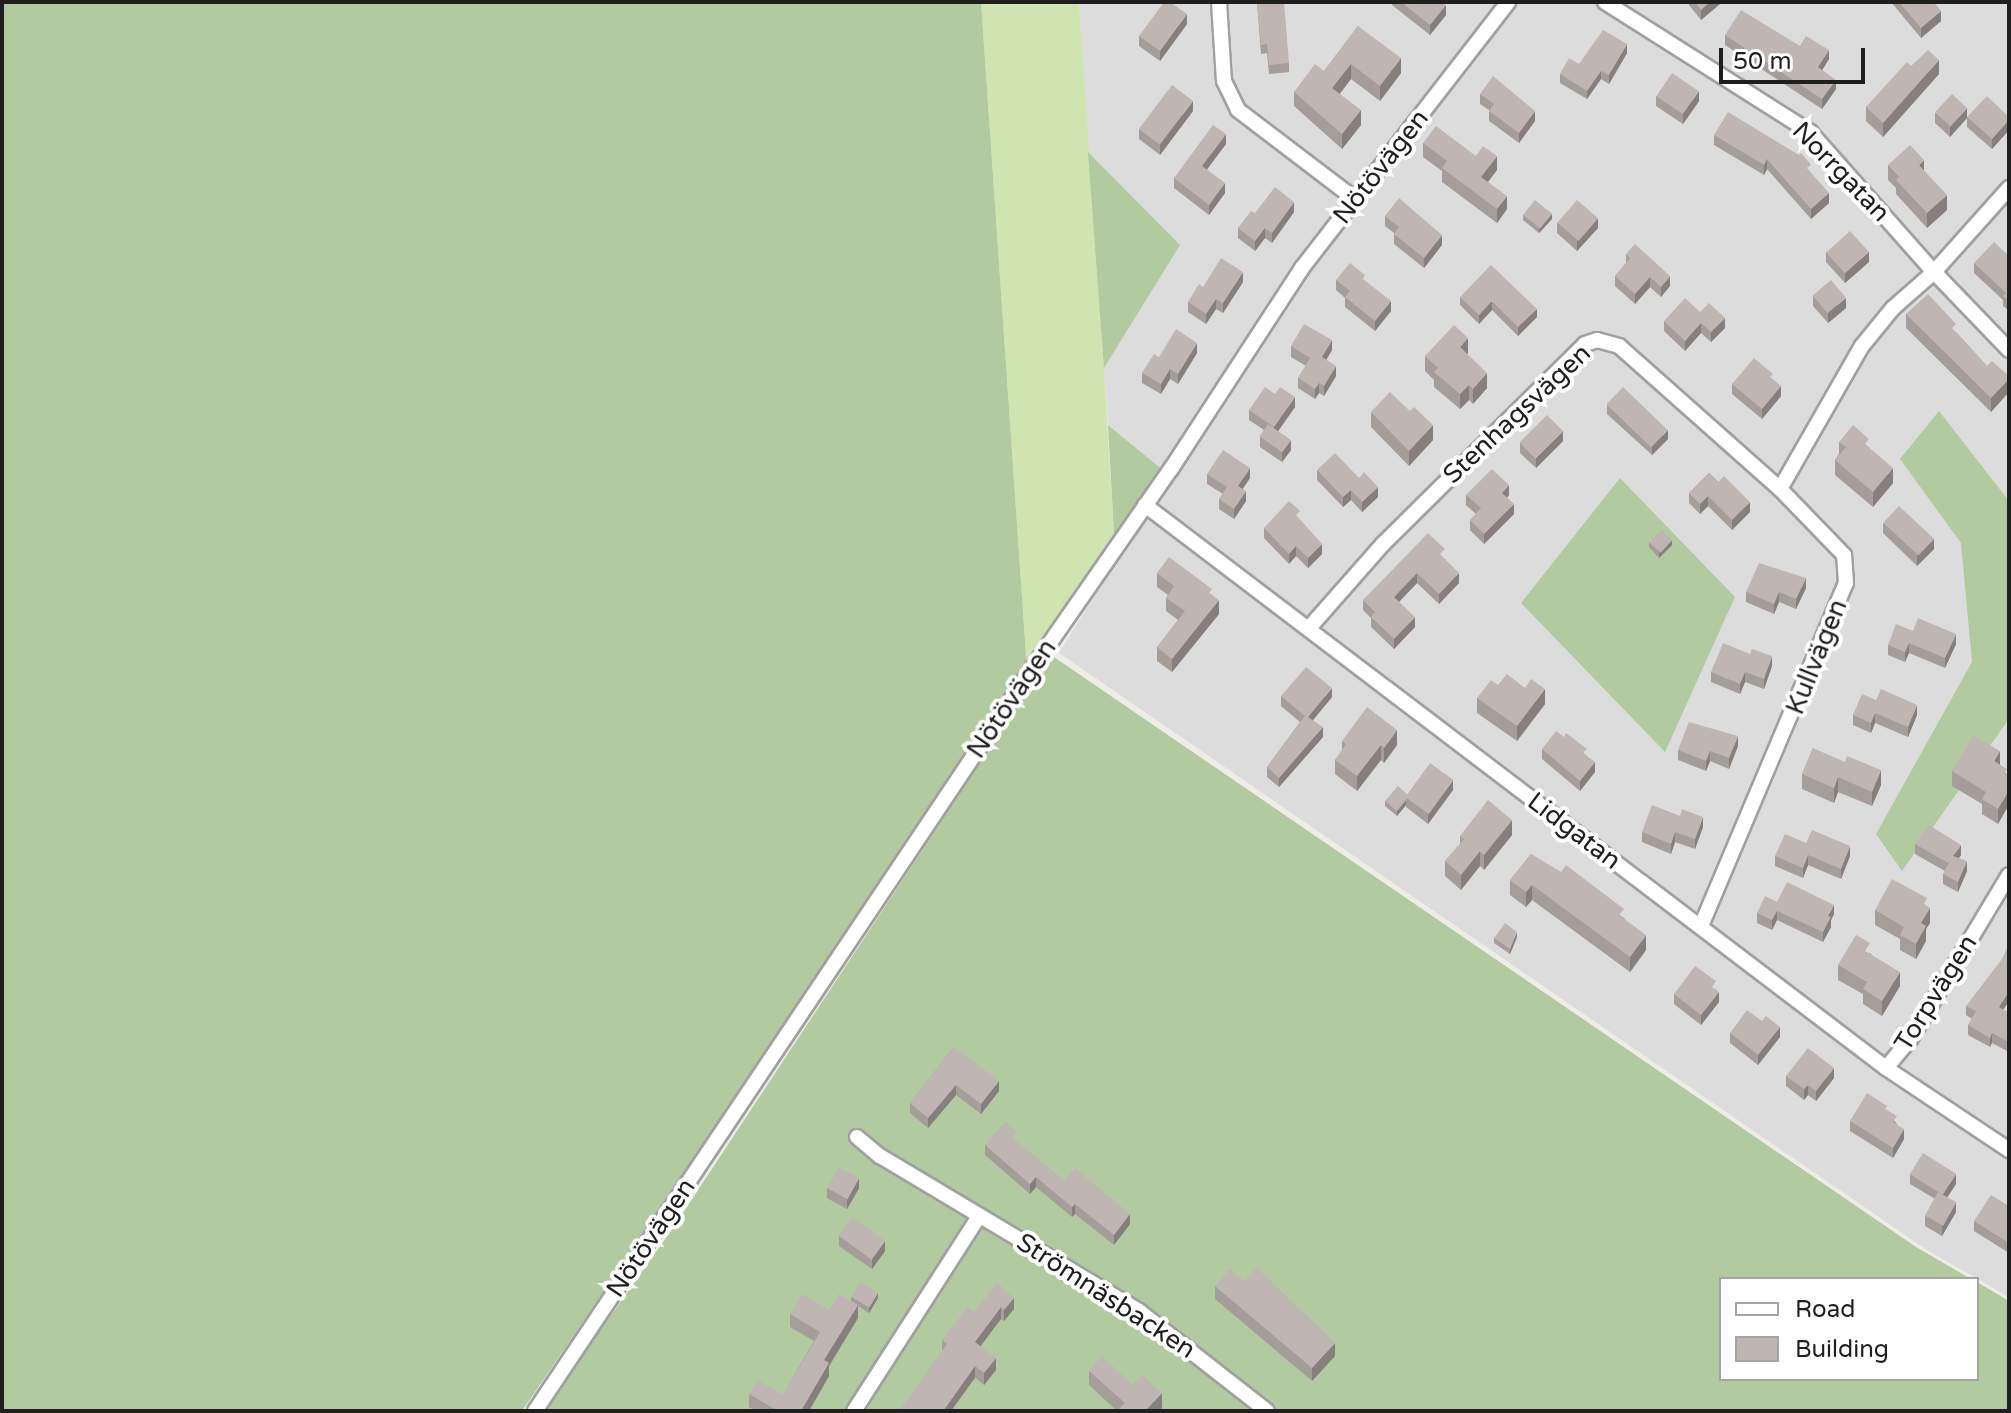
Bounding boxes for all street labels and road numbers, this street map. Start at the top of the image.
street label: Nötövägen [1327,104,1435,230]
street label: Norrgatan [1786,116,1896,228]
street label: Stenhagsvägen [1437,338,1597,490]
street label: Kullvägen [1780,595,1854,719]
street label: Nötövägen [961,634,1063,764]
street label: Lidgatan [1521,786,1627,876]
street label: Torpvägen [1888,929,1984,1057]
street label: Nötövägen [600,1173,702,1303]
street label: Strömnäsbacken [1011,1227,1201,1365]

